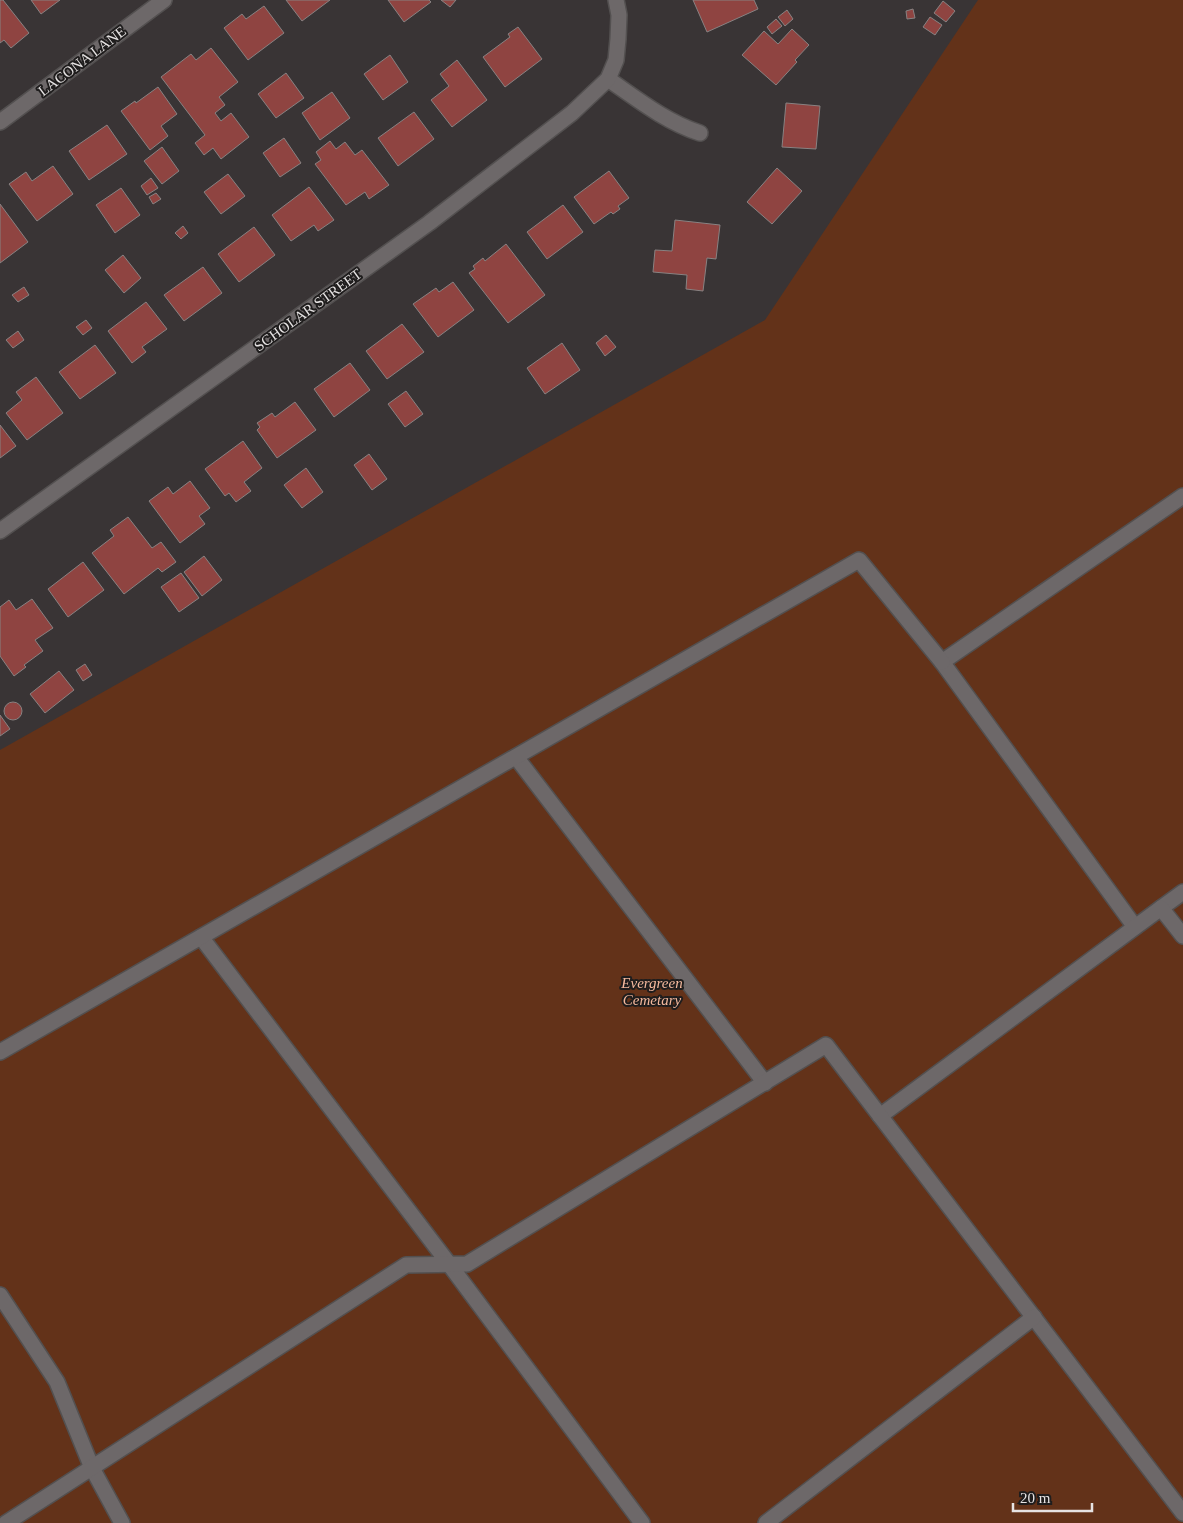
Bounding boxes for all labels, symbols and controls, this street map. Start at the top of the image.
street label: LACONA LANE [35,23,129,99]
street label: SCHOLAR STREET [251,266,365,354]
park label: Evergreen Cemetary [620,975,683,1008]
scale bar [1013,1480,1092,1512]
text: 20 m [1020,1490,1051,1506]

